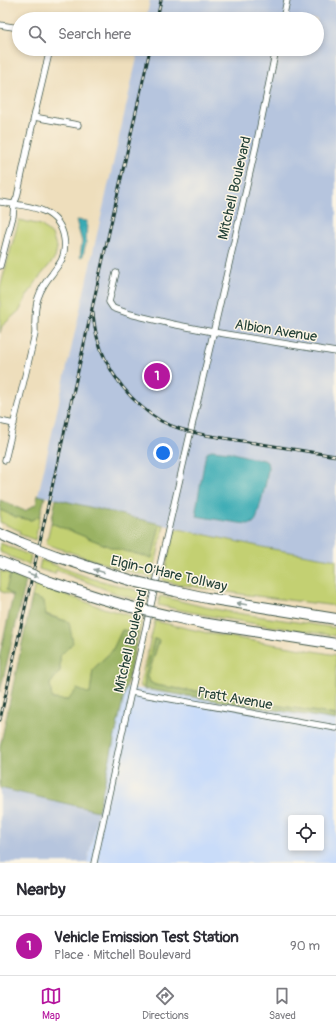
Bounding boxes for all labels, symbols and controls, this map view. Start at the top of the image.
search box [12,12,324,56]
icon: search [26,23,48,45]
text: Search here [58,25,131,44]
street label: Mitchell Boulevard [214,135,255,241]
street label: Albion Avenue [234,316,318,345]
pin: 1 [144,361,170,391]
your location [153,443,173,463]
street label: Elgin-O'Hare Tollway [109,552,229,595]
one-way arrow [93,568,105,574]
one-way arrow [27,572,39,578]
street label: Mitchell Boulevard [110,588,151,694]
one-way arrow [236,601,248,607]
street label: Pratt Avenue [196,684,274,713]
map controls [288,815,324,851]
button: locate [288,815,324,851]
text: Nearby [16,879,65,900]
text: Vehicle Emission Test Station [54,928,239,947]
text: 1 [26,938,32,954]
text: 90 m [290,938,320,954]
text: Place · Mitchell Boulevard [54,947,191,963]
tab: Map [40,985,62,1022]
tab: Directions [142,985,189,1022]
tab: Saved [269,985,296,1022]

